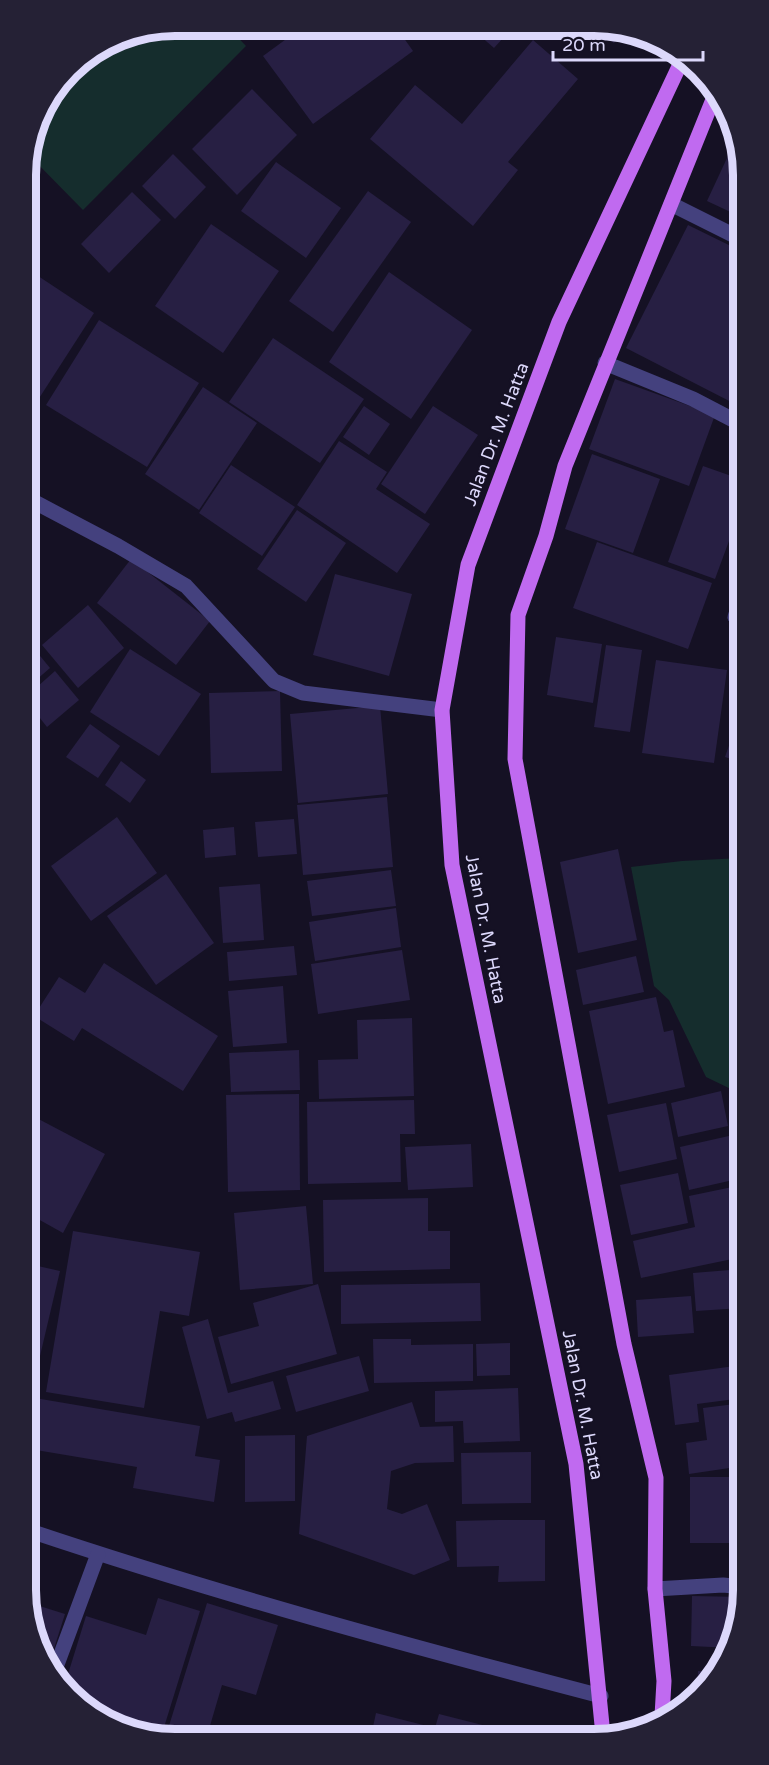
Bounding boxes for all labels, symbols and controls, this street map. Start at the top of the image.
scale bar [553,24,703,62]
text: 20 m [562,34,606,56]
street label: Jalan Dr. M. Hatta [459,359,533,509]
street label: Jalan Dr. M. Hatta [461,852,511,1006]
street label: Jalan Dr. M. Hatta [558,1328,608,1482]

